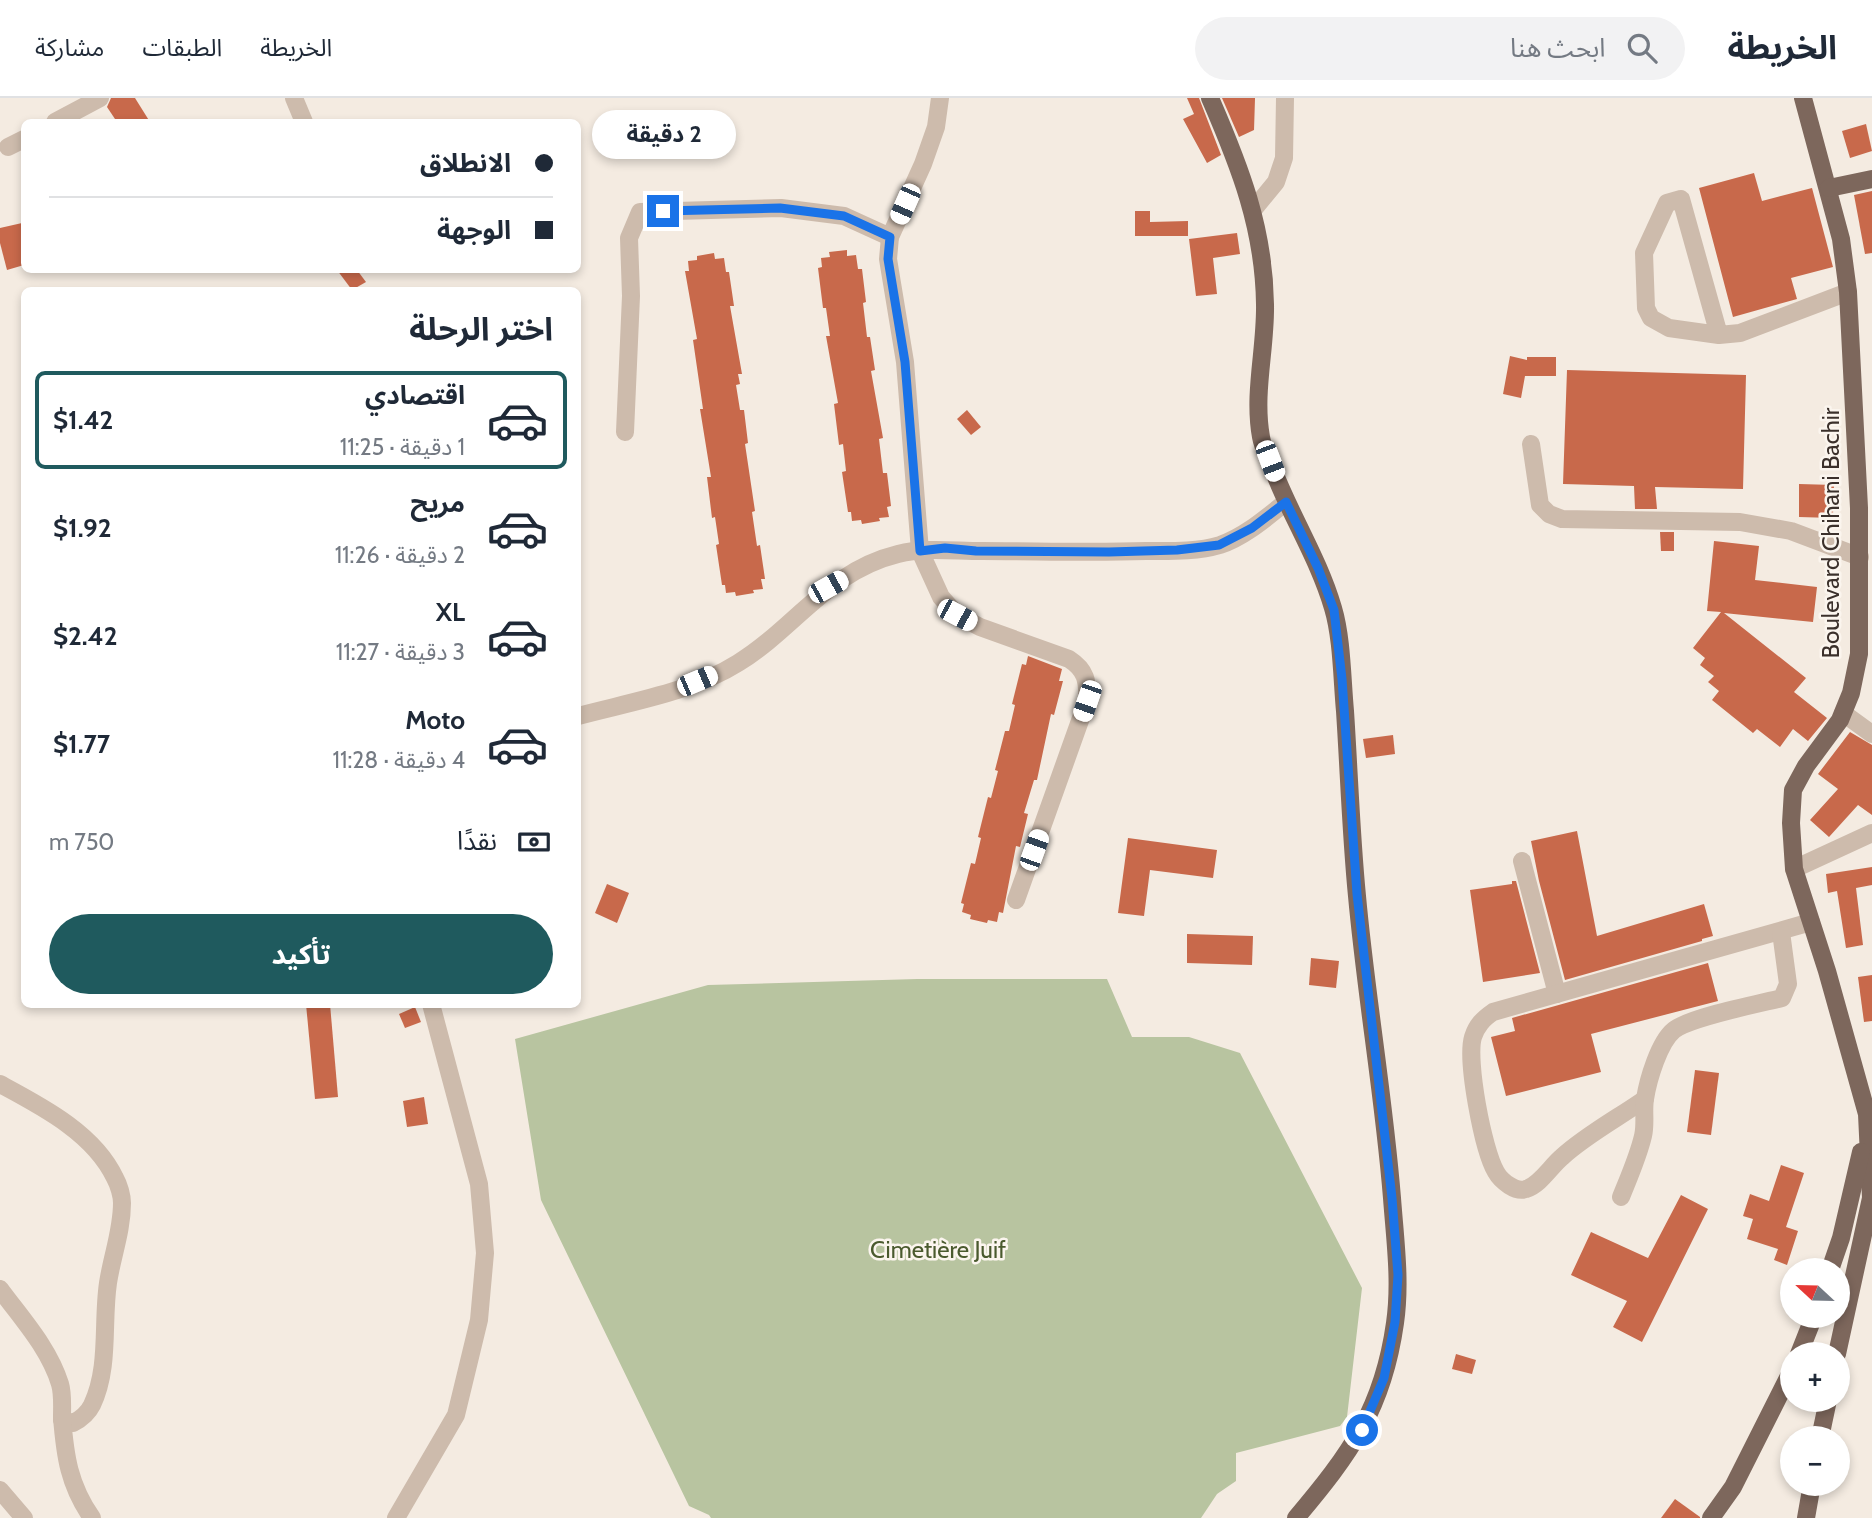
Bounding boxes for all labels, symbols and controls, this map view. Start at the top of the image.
search box [1195,17,1685,80]
text: الخريطة [1727,27,1837,67]
icon: search [1623,29,1661,67]
text: ابحث هنا [1510,32,1605,64]
text: مشاركة [35,33,104,62]
text: الطبقات [142,33,222,62]
text: الخريطة [260,33,332,62]
callout: 2 دقيقة [591,109,735,158]
text: 2 دقيقة [626,120,702,148]
text: الانطلاق [420,147,511,179]
car [887,181,924,227]
route end [647,195,679,227]
text: الوجهة [437,214,511,246]
text: اختر الرحلة [409,309,553,348]
text: اقتصادي [365,379,465,411]
icon: car [486,389,549,452]
text: $1.42 [53,404,113,436]
street label: Boulevard Chihani Bachir [1816,407,1845,658]
text: 1 دقيقة · 11:25 [340,433,465,461]
car [1253,438,1288,484]
text: مريح [410,487,465,519]
icon: car [486,497,549,560]
text: $1.92 [53,512,111,544]
text: 2 دقيقة · 11:26 [335,541,465,569]
car [805,568,852,606]
text: XL [436,596,465,628]
car [934,596,981,634]
icon: car [486,605,549,668]
text: $2.42 [53,620,118,652]
text: 3 دقيقة · 11:27 [336,638,465,666]
car [674,663,721,699]
car [1071,678,1104,724]
text: Moto [405,704,465,736]
icon: car [486,713,549,776]
text: $1.77 [53,728,110,760]
text: 4 دقيقة · 11:28 [333,746,465,774]
icon: cash [515,823,553,861]
text: نقدًا [457,825,497,857]
car [1017,827,1052,873]
text: 750 m [49,828,114,856]
button: تأكيد [49,914,553,994]
park label: Cimetière Juif [870,1235,1006,1264]
north arrow [1780,1258,1850,1328]
map controls [1780,1258,1850,1496]
button: + [1780,1342,1850,1412]
route start [1346,1414,1378,1446]
button: − [1780,1426,1850,1496]

